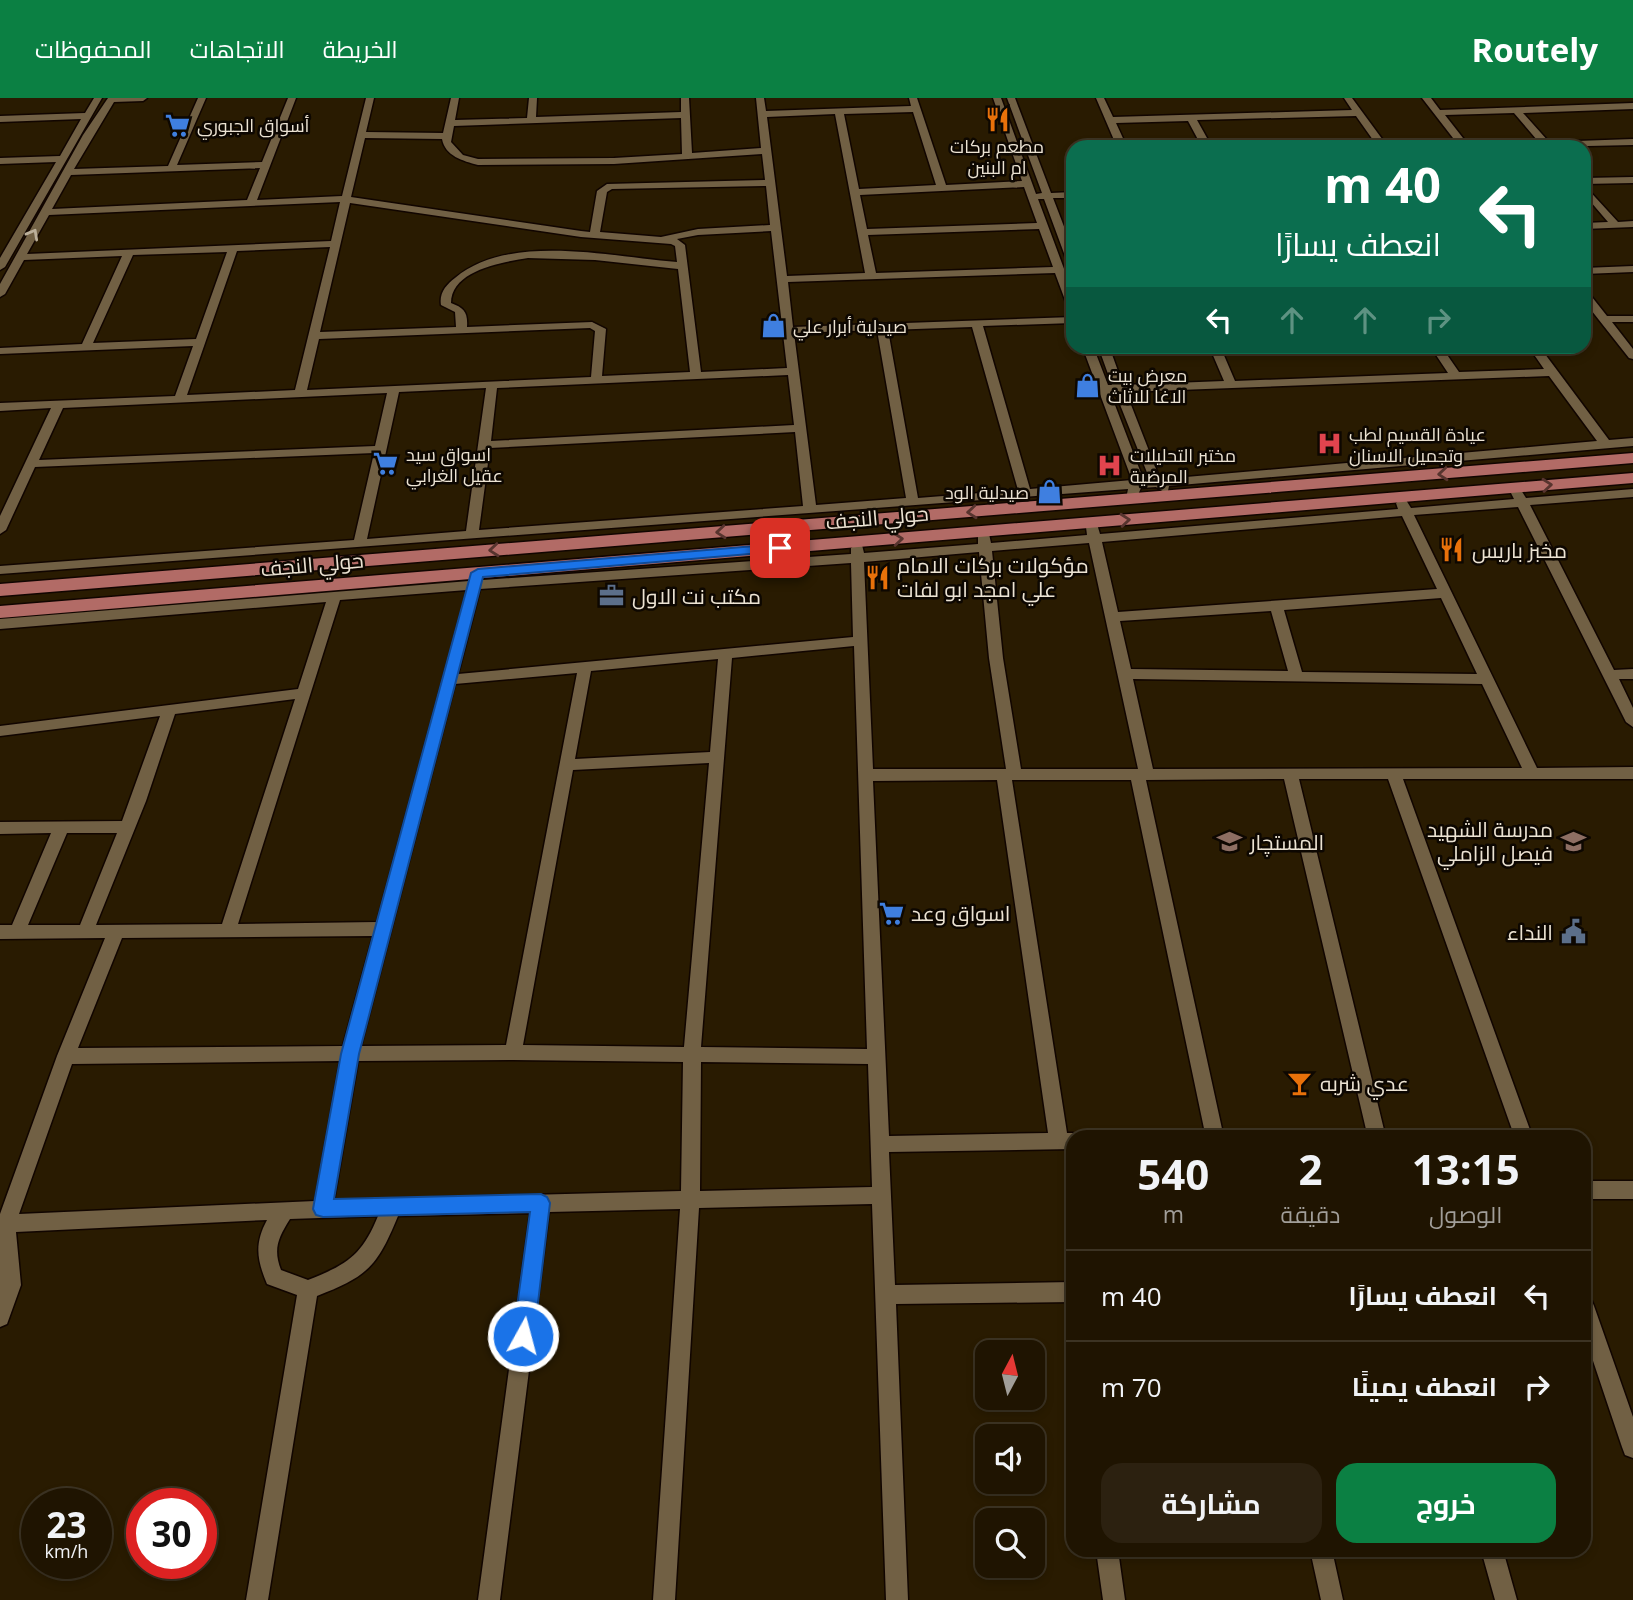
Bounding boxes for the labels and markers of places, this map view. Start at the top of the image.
restaurant icon: مطعم بركات ام البنين [983,105,1011,133]
supermarket icon: أسواق الجبوري [163,111,191,139]
place label: أسواق الجبوري [197,113,310,140]
place label: مطعم بركات ام البنين [950,134,1044,180]
shop icon: صيدلية أبرار علي [759,312,787,340]
place label: صيدلية أبرار علي [793,314,907,341]
place label: معرض بيت الاغا للاثاث [1108,363,1187,408]
shop icon: معرض بيت الاغا للاثاث [1074,371,1102,399]
place label: عيادة القسيم لطب وتجميل الاسنان [1349,422,1486,467]
hospital icon: عيادة القسيم لطب وتجميل الاسنان [1315,430,1343,458]
place label: اسواق سيد عقيل الغرابي [406,442,503,490]
place label: مختبر التحليلات المرضية [1130,443,1236,488]
supermarket icon: اسواق سيد عقيل الغرابي [372,450,400,478]
hospital icon: مختبر التحليلات المرضية [1096,451,1124,479]
shop icon: صيدلية الود [1035,478,1063,506]
place label: صيدلية الود [945,480,1029,504]
pin [750,518,810,578]
restaurant icon: مخبز باريس [1438,536,1466,564]
place label: مخبز باريس [1472,536,1567,564]
place label: مؤكولات بركات الامام علي امجد ابو لفات [897,551,1089,606]
restaurant icon: مؤكولات بركات الامام علي امجد ابو لفات [863,563,891,591]
office icon: مكتب نت الاول [598,582,626,610]
place label: مكتب نت الاول [632,582,761,610]
place label: مدرسة الشهيد فيصل الزاملي [1427,815,1553,870]
school or university icon: مدرسة الشهيد فيصل الزاملي [1559,827,1587,855]
school or university icon: المستچار [1216,828,1244,856]
place label: المستچار [1249,828,1324,857]
supermarket icon: اسواق وعد [877,899,905,927]
place label: اسواق وعد [911,899,1011,927]
place label: النداء [1507,918,1553,946]
public building icon: النداء [1559,918,1587,946]
bar icon: عدي شربه [1286,1069,1314,1097]
place label: عدي شربه [1320,1069,1409,1100]

